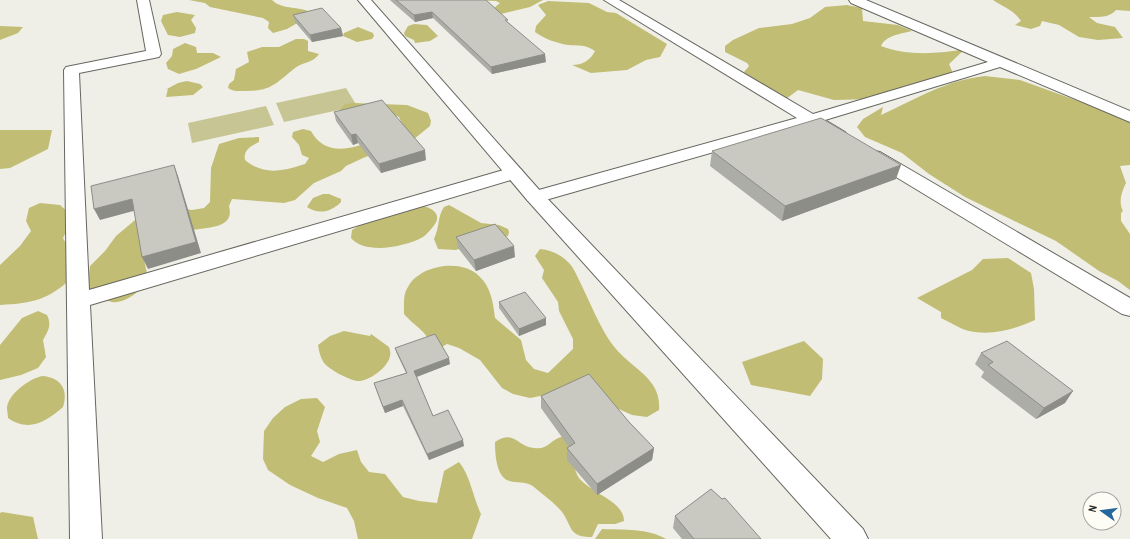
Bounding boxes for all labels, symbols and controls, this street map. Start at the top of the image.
north arrow [1082,491,1122,531]
text: N [1085,504,1100,513]

